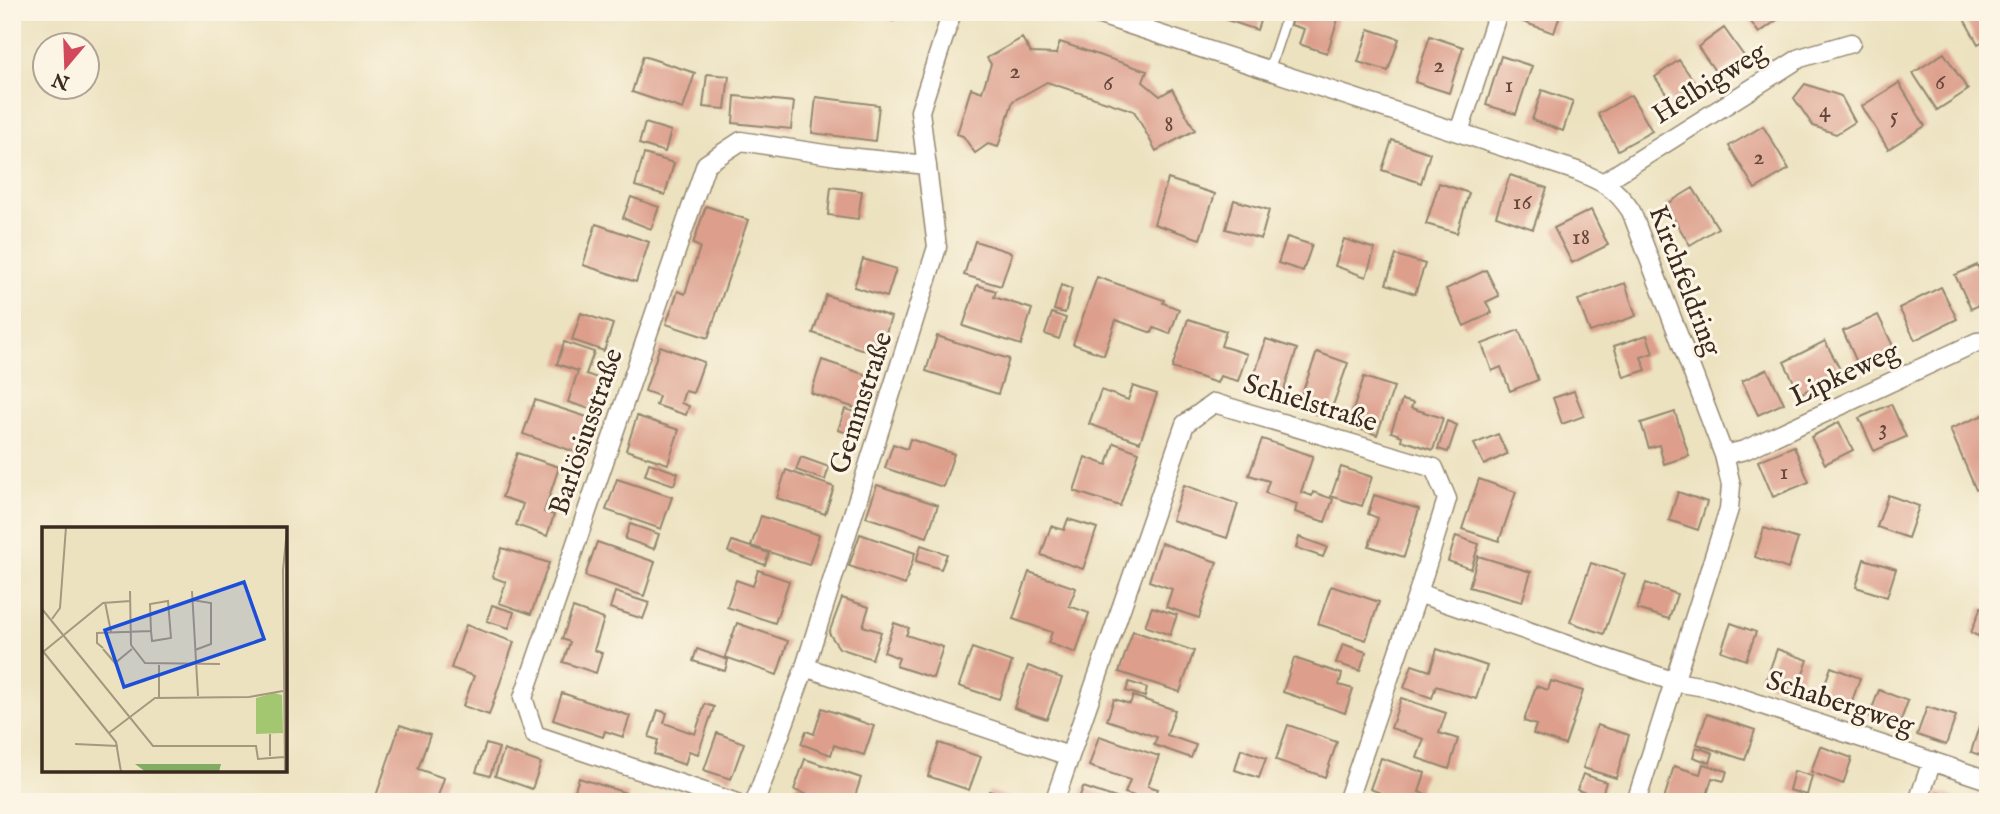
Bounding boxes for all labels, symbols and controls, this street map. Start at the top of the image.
north arrow [32,32,102,102]
street label: Helbigweg [1646,35,1774,133]
house number: 2 [1433,50,1445,81]
house number: 2 [1009,56,1021,87]
text: N [49,66,74,95]
house number: 6 [1935,67,1946,98]
house number: 6 [1103,68,1114,99]
house number: 1 [1505,70,1513,101]
house number: 4 [1819,95,1831,126]
house number: 5 [1890,101,1899,132]
house number: 8 [1164,109,1174,140]
house number: 2 [1753,142,1765,173]
house number: 16 [1512,187,1532,218]
street label: Kirchfeldring [1639,201,1729,362]
house number: 18 [1572,222,1590,253]
street label: Gemmstraße [823,327,901,479]
street label: Lipkeweg [1785,334,1906,415]
street label: Barlösiusstraße [542,344,632,520]
street label: Schielstraße [1239,367,1381,441]
house number: 3 [1879,413,1887,444]
house number: 1 [1780,457,1788,488]
inset map [42,527,287,772]
street label: Schabergweg [1762,664,1919,745]

